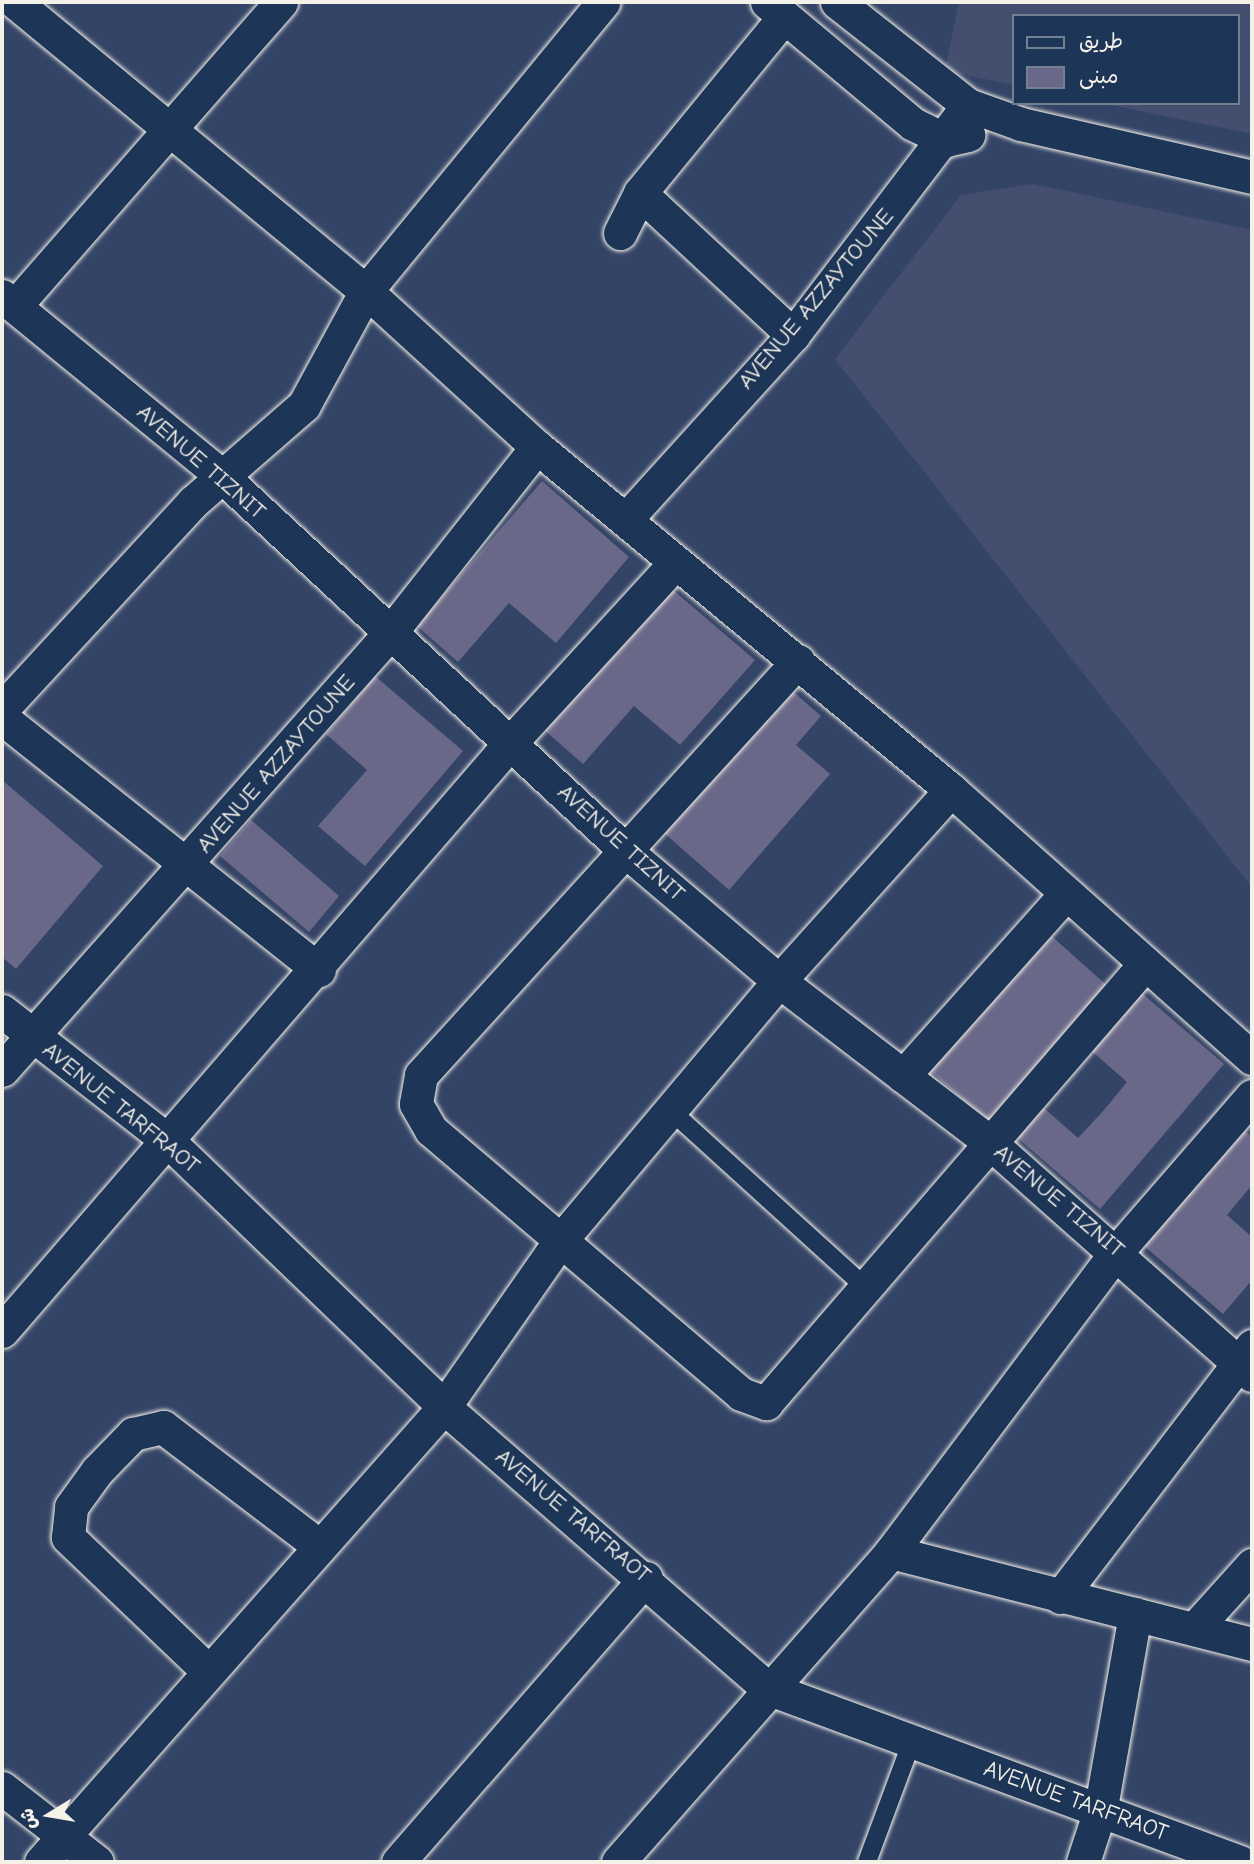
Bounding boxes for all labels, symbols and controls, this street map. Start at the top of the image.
legend [1012,14,1240,105]
text: طريق [1079,29,1123,53]
text: مبنى [1079,64,1118,88]
street label: AVENUE AZZAYTOUNE [732,203,900,395]
street label: AVENUE TIZNIT [131,399,271,525]
street label: AVENUE AZZAYTOUNE [191,669,361,859]
street label: AVENUE TIZNIT [552,779,690,907]
street label: AVENUE TARFRAOT [37,1036,205,1180]
street label: AVENUE TIZNIT [988,1138,1130,1264]
street label: AVENUE TARFRAOT [490,1443,656,1589]
street label: AVENUE TARFRAOT [980,1755,1172,1847]
north arrow [14,1780,84,1850]
text: ش [16,1807,41,1831]

